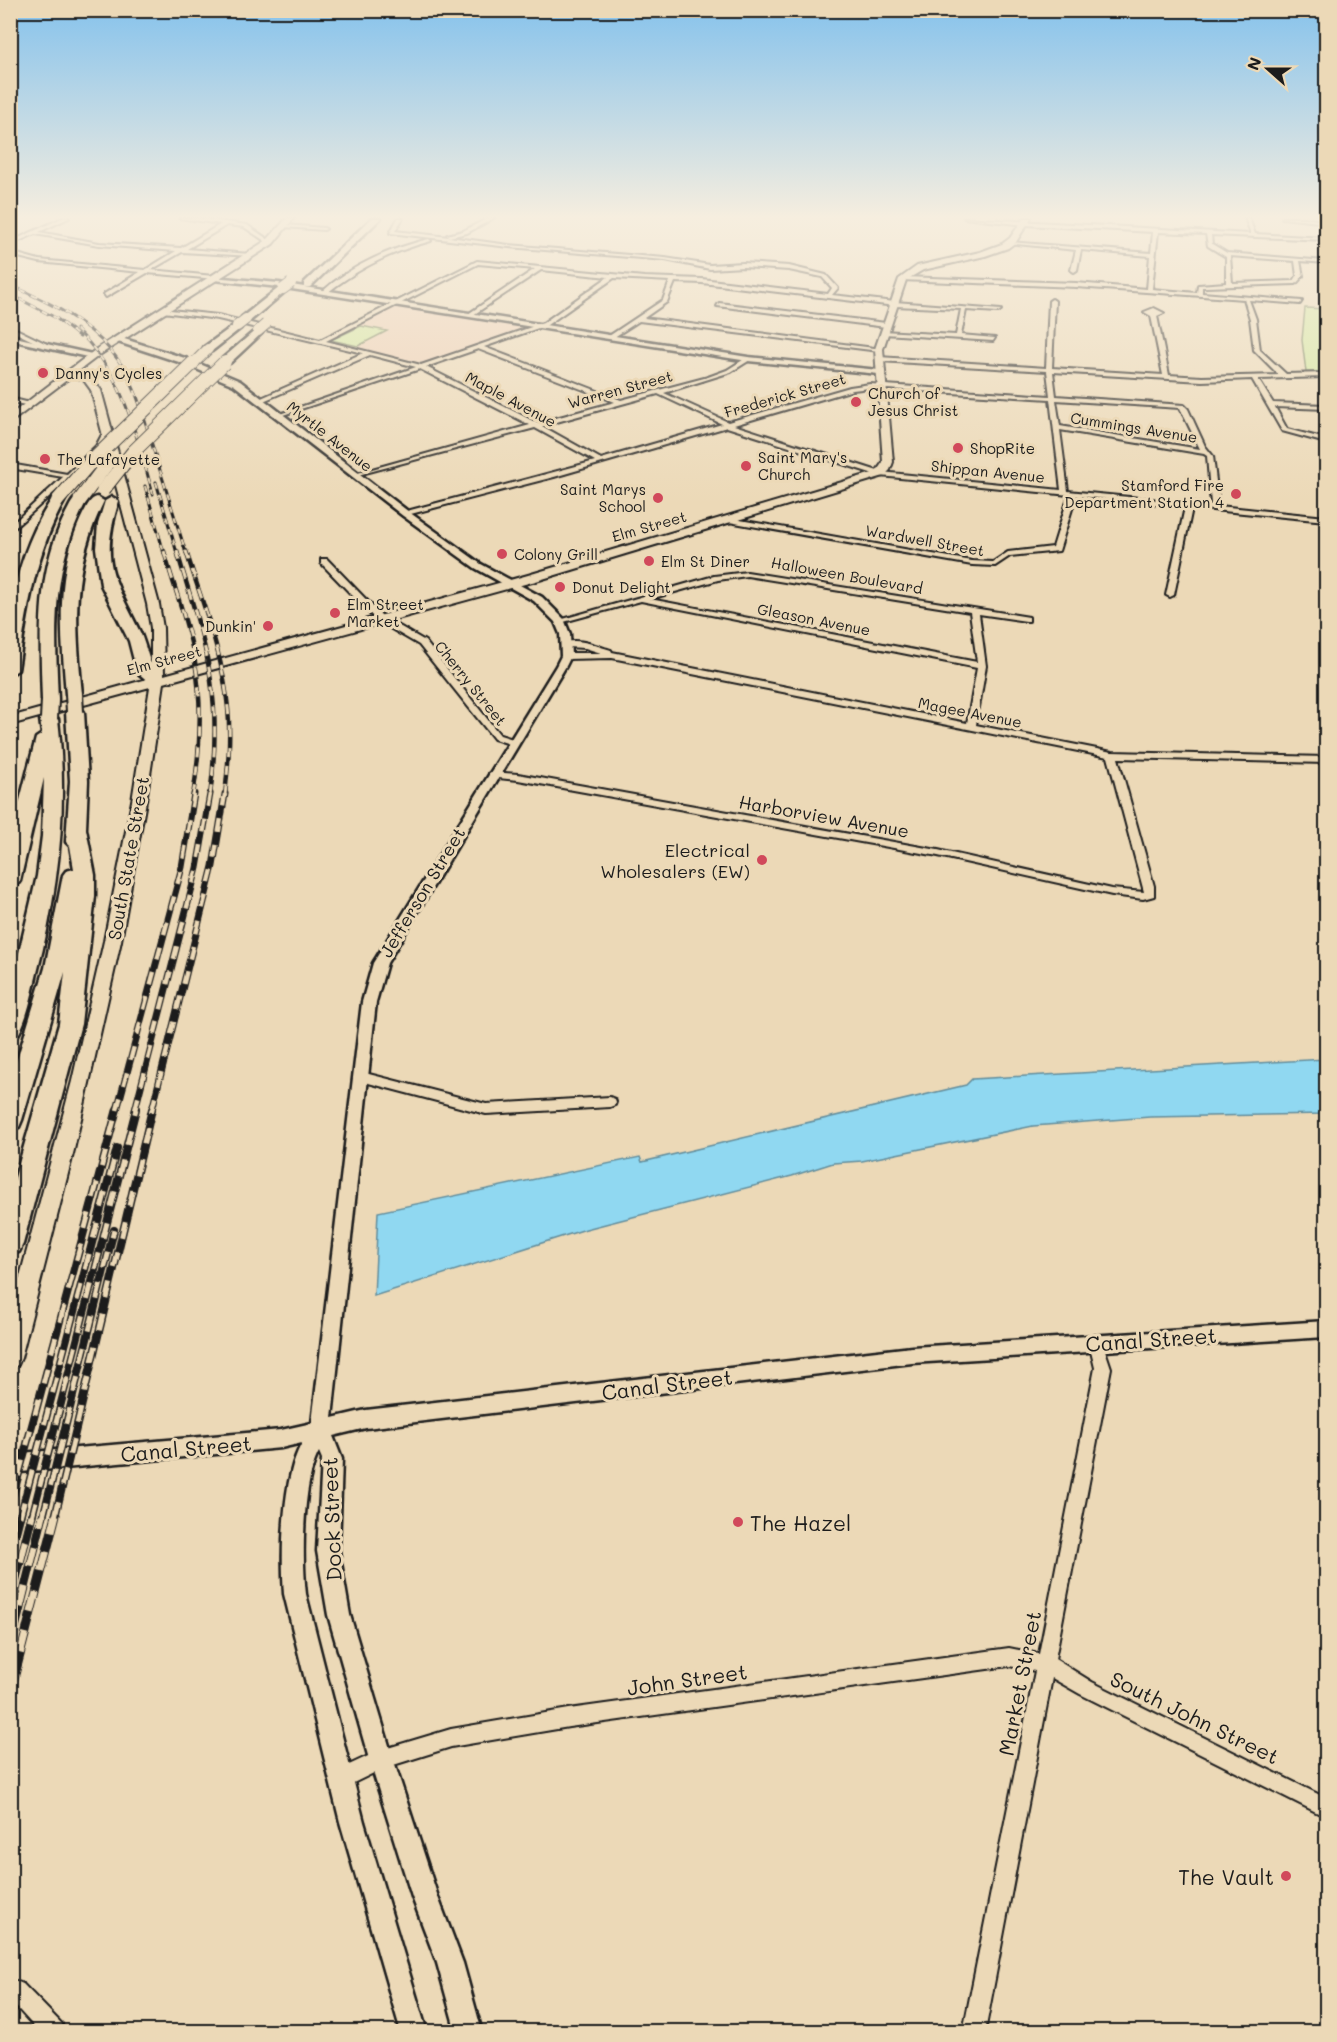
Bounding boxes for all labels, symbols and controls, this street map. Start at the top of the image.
north arrow [1238,39,1298,99]
text: N [1242,54,1266,73]
place label: Danny's Cycles [55,363,162,383]
street label: Warren Street [565,365,675,413]
marker: Danny's Cycles [36,366,50,380]
street label: Maple Avenue [462,367,560,431]
street label: Frederick Street [722,368,848,422]
place label: Church of Jesus Christ [868,383,958,420]
marker: Church of Jesus Christ [849,395,863,409]
street label: Myrtle Avenue [283,396,377,476]
street label: Cummings Avenue [1069,407,1199,447]
place label: ShopRite [970,438,1035,458]
marker: ShopRite [951,441,965,455]
place label: Saint Mary's Church [758,447,847,484]
place label: The Lafayette [57,449,160,469]
marker: The Lafayette [38,452,52,466]
street label: Shippan Avenue [930,455,1046,487]
marker: Saint Mary's Church [739,459,753,473]
place label: Stamford Fire Department Station 4 [1064,475,1224,512]
place label: Saint Marys School [560,479,646,516]
marker: Stamford Fire Department Station 4 [1229,487,1243,501]
marker: Saint Marys School [651,491,665,505]
street label: Elm Street [609,506,689,546]
street label: Wardwell Street [864,520,986,560]
place label: Colony Grill [514,544,598,564]
marker: Colony Grill [495,547,509,561]
place label: Elm St Diner [661,551,750,571]
street label: Halloween Boulevard [770,552,924,598]
marker: Elm St Diner [642,554,656,568]
place label: Donut Delight [572,577,671,597]
marker: Donut Delight [553,580,567,594]
place label: Elm Street Market [347,594,424,631]
street label: Gleason Avenue [756,598,872,640]
marker: Elm Street Market [328,606,342,620]
place label: Dunkin' [205,616,256,636]
marker: Dunkin' [261,619,275,633]
street label: Cherry Street [431,636,511,730]
street label: Elm Street [124,640,204,680]
street label: Magee Avenue [916,692,1024,732]
street label: South State Street [102,774,154,942]
street label: Harborview Avenue [737,789,911,843]
street label: Jefferson Street [374,823,470,961]
place label: Electrical Wholesalers (EW) [600,838,750,883]
marker: Electrical Wholesalers (EW) [755,853,769,867]
street label: Canal Street [1084,1321,1218,1357]
street label: Canal Street [600,1363,734,1405]
street label: Canal Street [119,1429,253,1467]
street label: Dock Street [315,1457,347,1581]
place label: The Hazel [750,1509,851,1536]
marker: The Hazel [731,1515,745,1529]
street label: Market Street [992,1608,1046,1758]
street label: John Street [625,1657,749,1701]
street label: South John Street [1106,1664,1284,1770]
place label: The Vault [1178,1863,1274,1890]
marker: The Vault [1279,1869,1293,1883]

